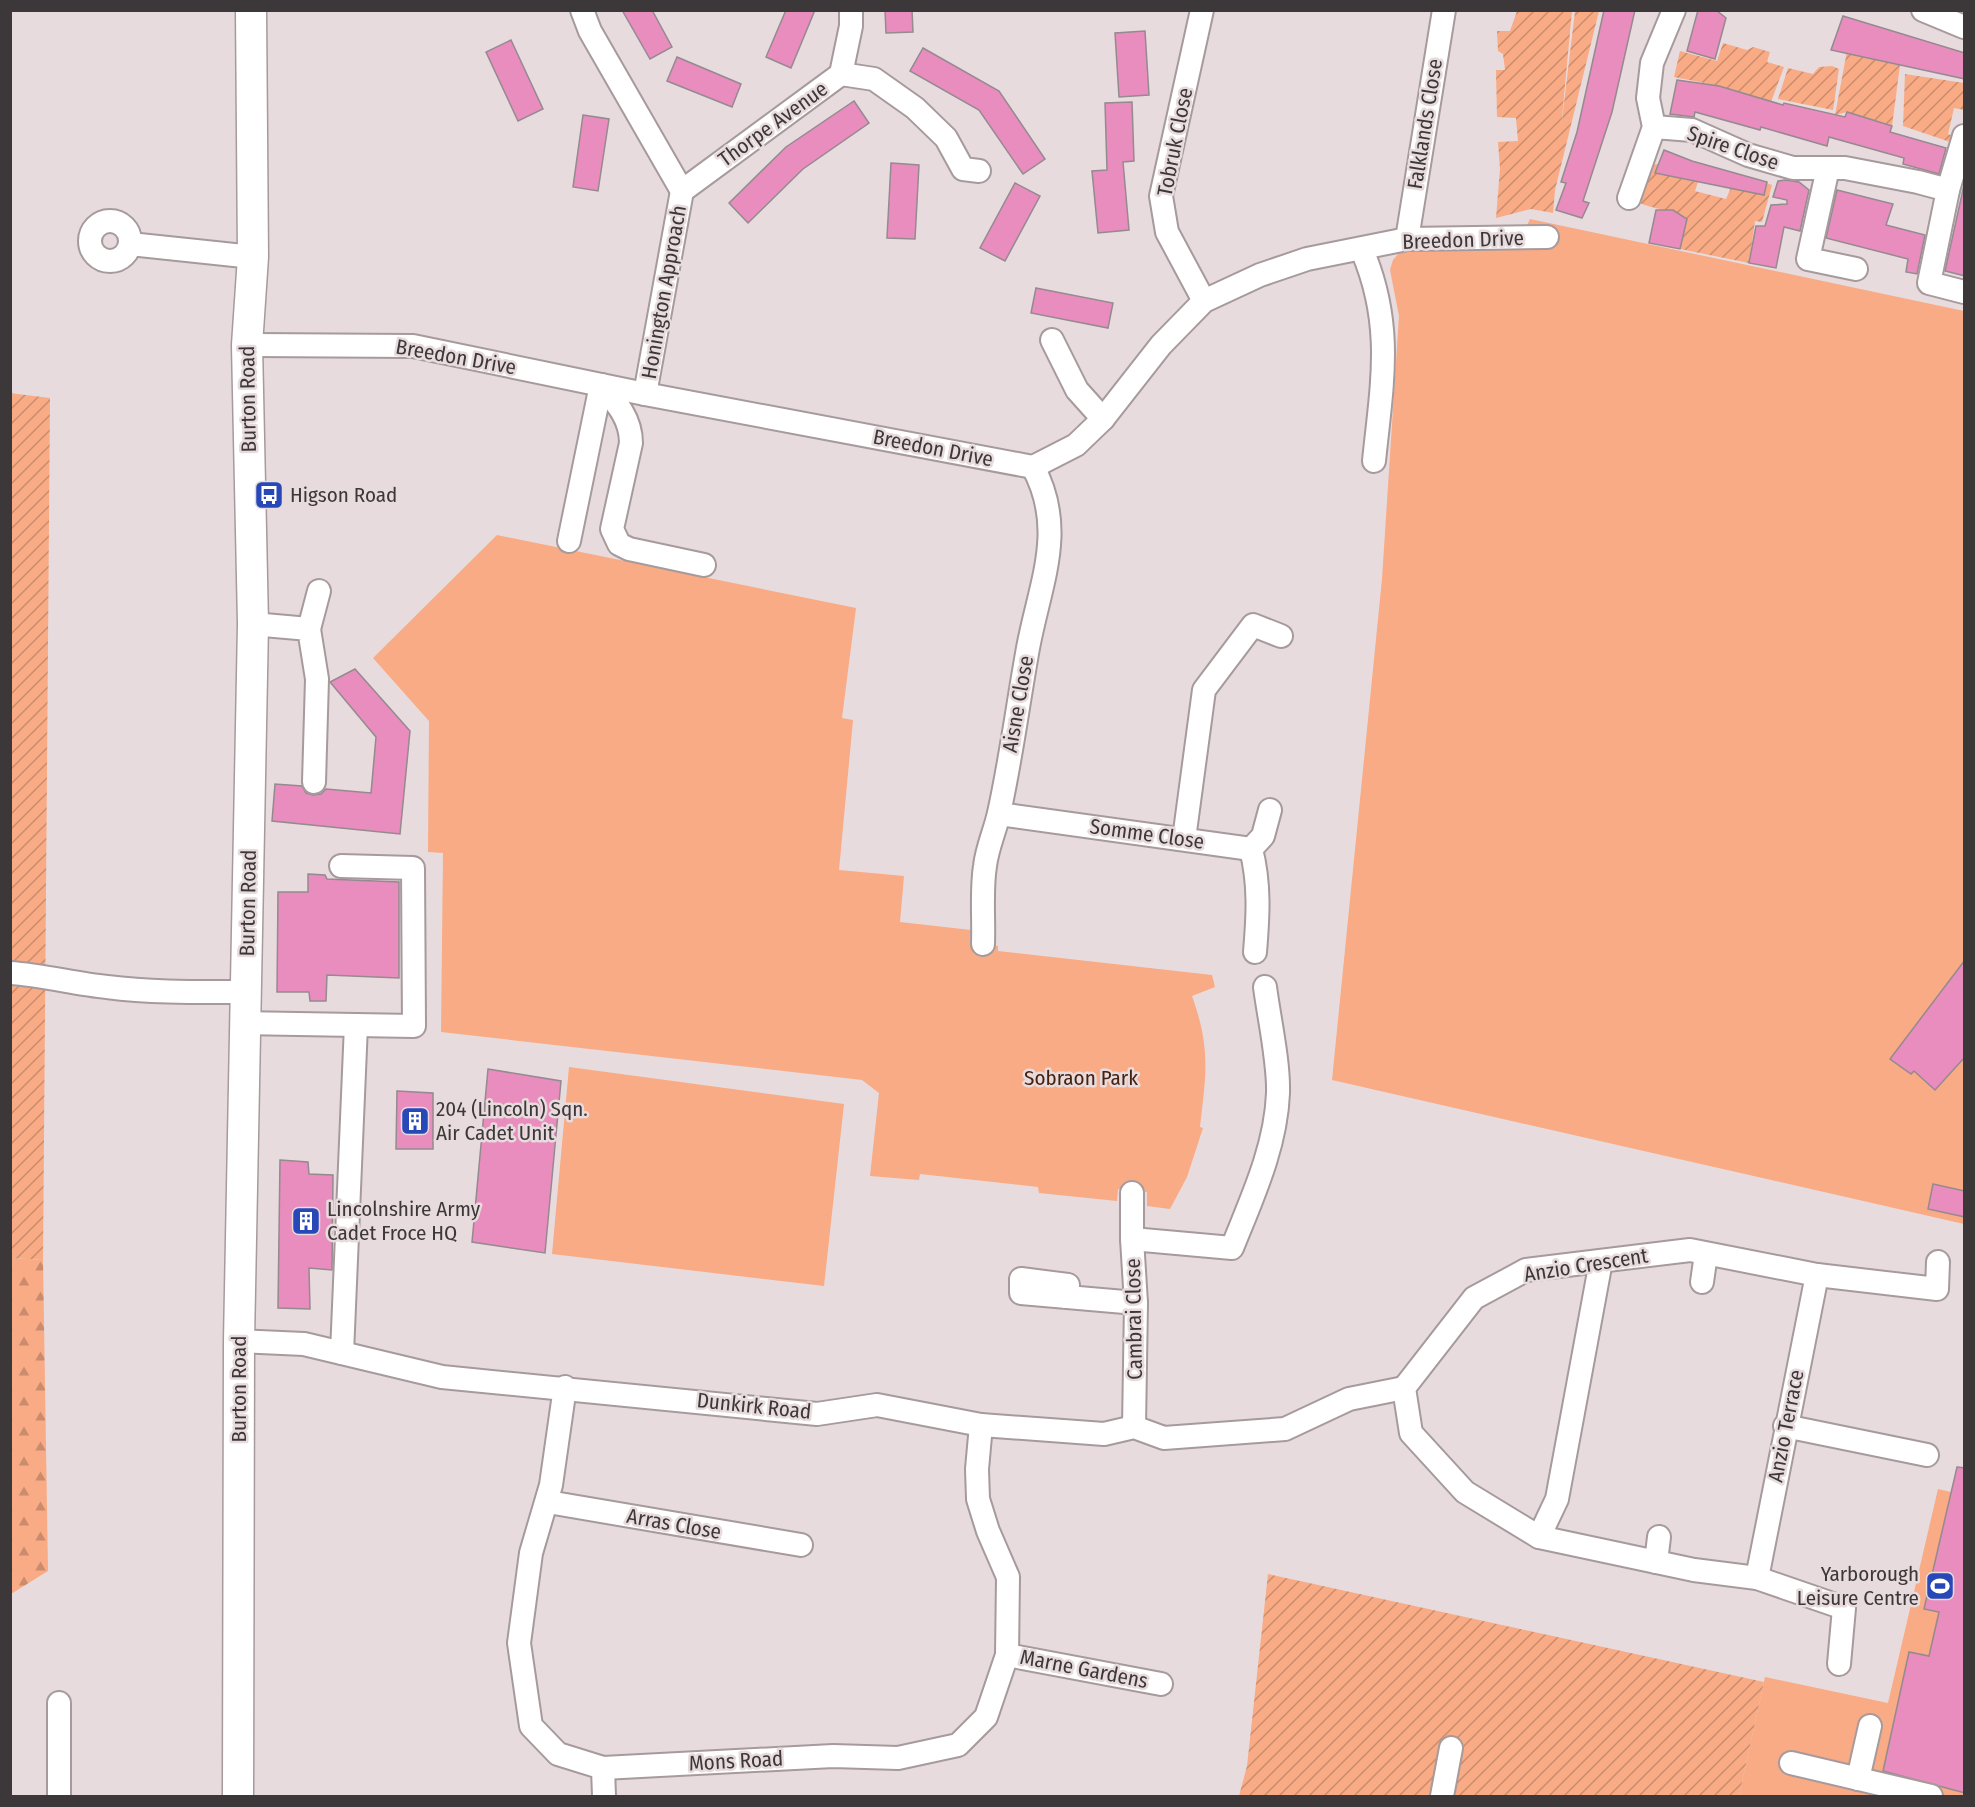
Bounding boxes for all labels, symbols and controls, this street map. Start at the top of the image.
street label: Falklands Close [1402,57,1448,191]
street label: Thorpe Avenue [713,76,833,172]
street label: Tobruk Close [1152,85,1198,199]
street label: Spire Close [1684,120,1782,176]
street label: Honington Approach [636,203,692,381]
street label: Breedon Drive [1402,225,1524,255]
street label: Breedon Drive [394,334,518,380]
street label: Burton Road [234,345,262,453]
street label: Breedon Drive [871,424,995,472]
bus stop icon: Higson Road [253,479,285,511]
place label: Higson Road [290,482,397,508]
street label: Aisne Close [997,654,1039,754]
street label: Somme Close [1088,813,1206,855]
street label: Burton Road [234,849,262,957]
park label: Sobraon Park [1024,1065,1138,1091]
place label: 204 (Lincoln) Sqn. Air Cadet Unit [436,1096,588,1146]
building icon: 204 (Lincoln) Sqn. Air Cadet Unit [399,1105,431,1137]
place label: Lincolnshire Army Cadet Froce HQ [327,1196,481,1246]
building icon: Lincolnshire Army Cadet Froce HQ [290,1205,322,1237]
street label: Anzio Crescent [1522,1242,1650,1288]
street label: Cambrai Close [1120,1258,1148,1380]
street label: Burton Road [226,1336,252,1442]
street label: Anzio Terrace [1762,1368,1810,1484]
street label: Dunkirk Road [695,1387,813,1425]
street label: Arras Close [625,1503,723,1545]
place label: Yarborough Leisure Centre [1797,1561,1919,1611]
sports icon: Yarborough Leisure Centre [1924,1570,1956,1602]
street label: Marne Gardens [1018,1644,1150,1694]
street label: Mons Road [688,1746,784,1776]

